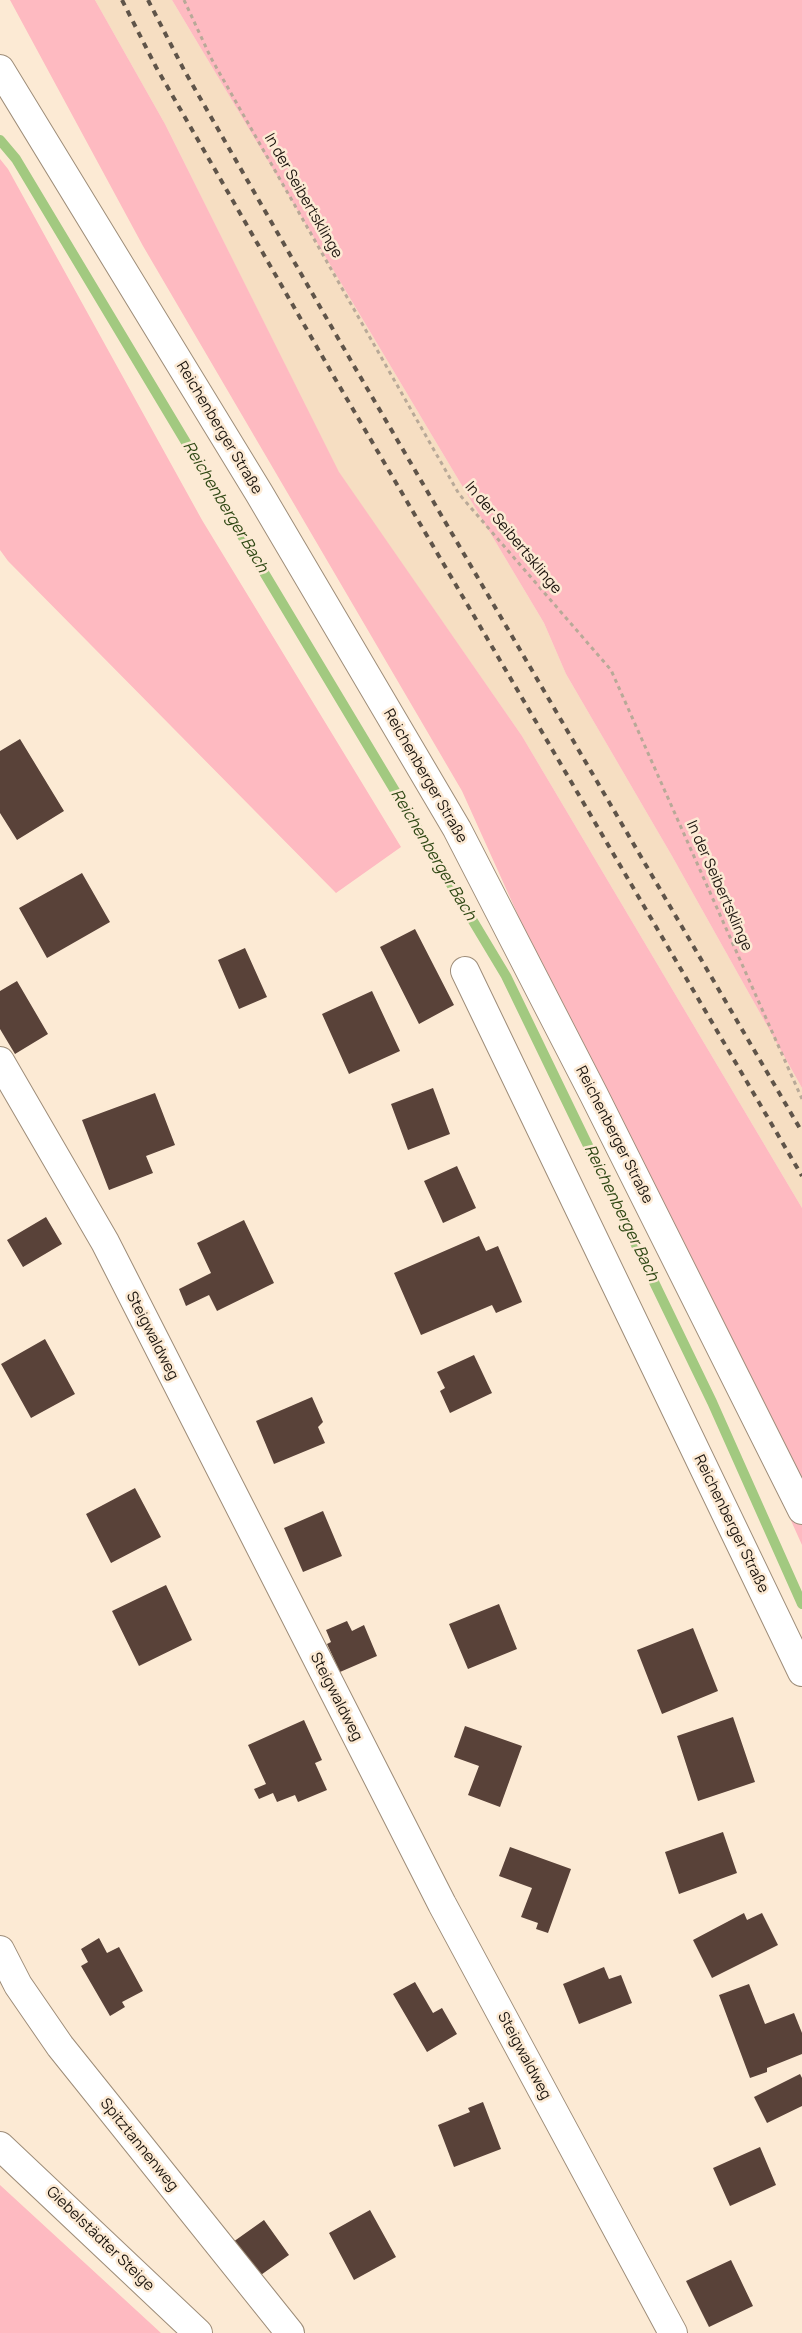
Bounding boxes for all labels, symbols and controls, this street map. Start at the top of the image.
street label: In der Seibertsklinge [260,130,346,262]
street label: Reichenberger Straße [172,358,266,498]
water label: Reichenberger Bach [178,438,272,576]
street label: In der Seibertsklinge [461,478,565,598]
street label: Reichenberger Straße [379,706,471,846]
water label: Reichenberger Bach [386,786,480,924]
street label: In der Seibertsklinge [682,818,756,954]
street label: Reichenberger Straße [572,1063,656,1207]
water label: Reichenberger Bach [580,1142,662,1284]
street label: Steigwaldweg [122,1289,182,1383]
street label: Reichenberger Straße [690,1452,772,1596]
street label: Steigwaldweg [306,1650,366,1744]
street label: Steigwaldweg [493,2009,555,2103]
street label: Spitztannenweg [96,2095,182,2195]
street label: Giebelstädter Steige [42,2183,158,2295]

